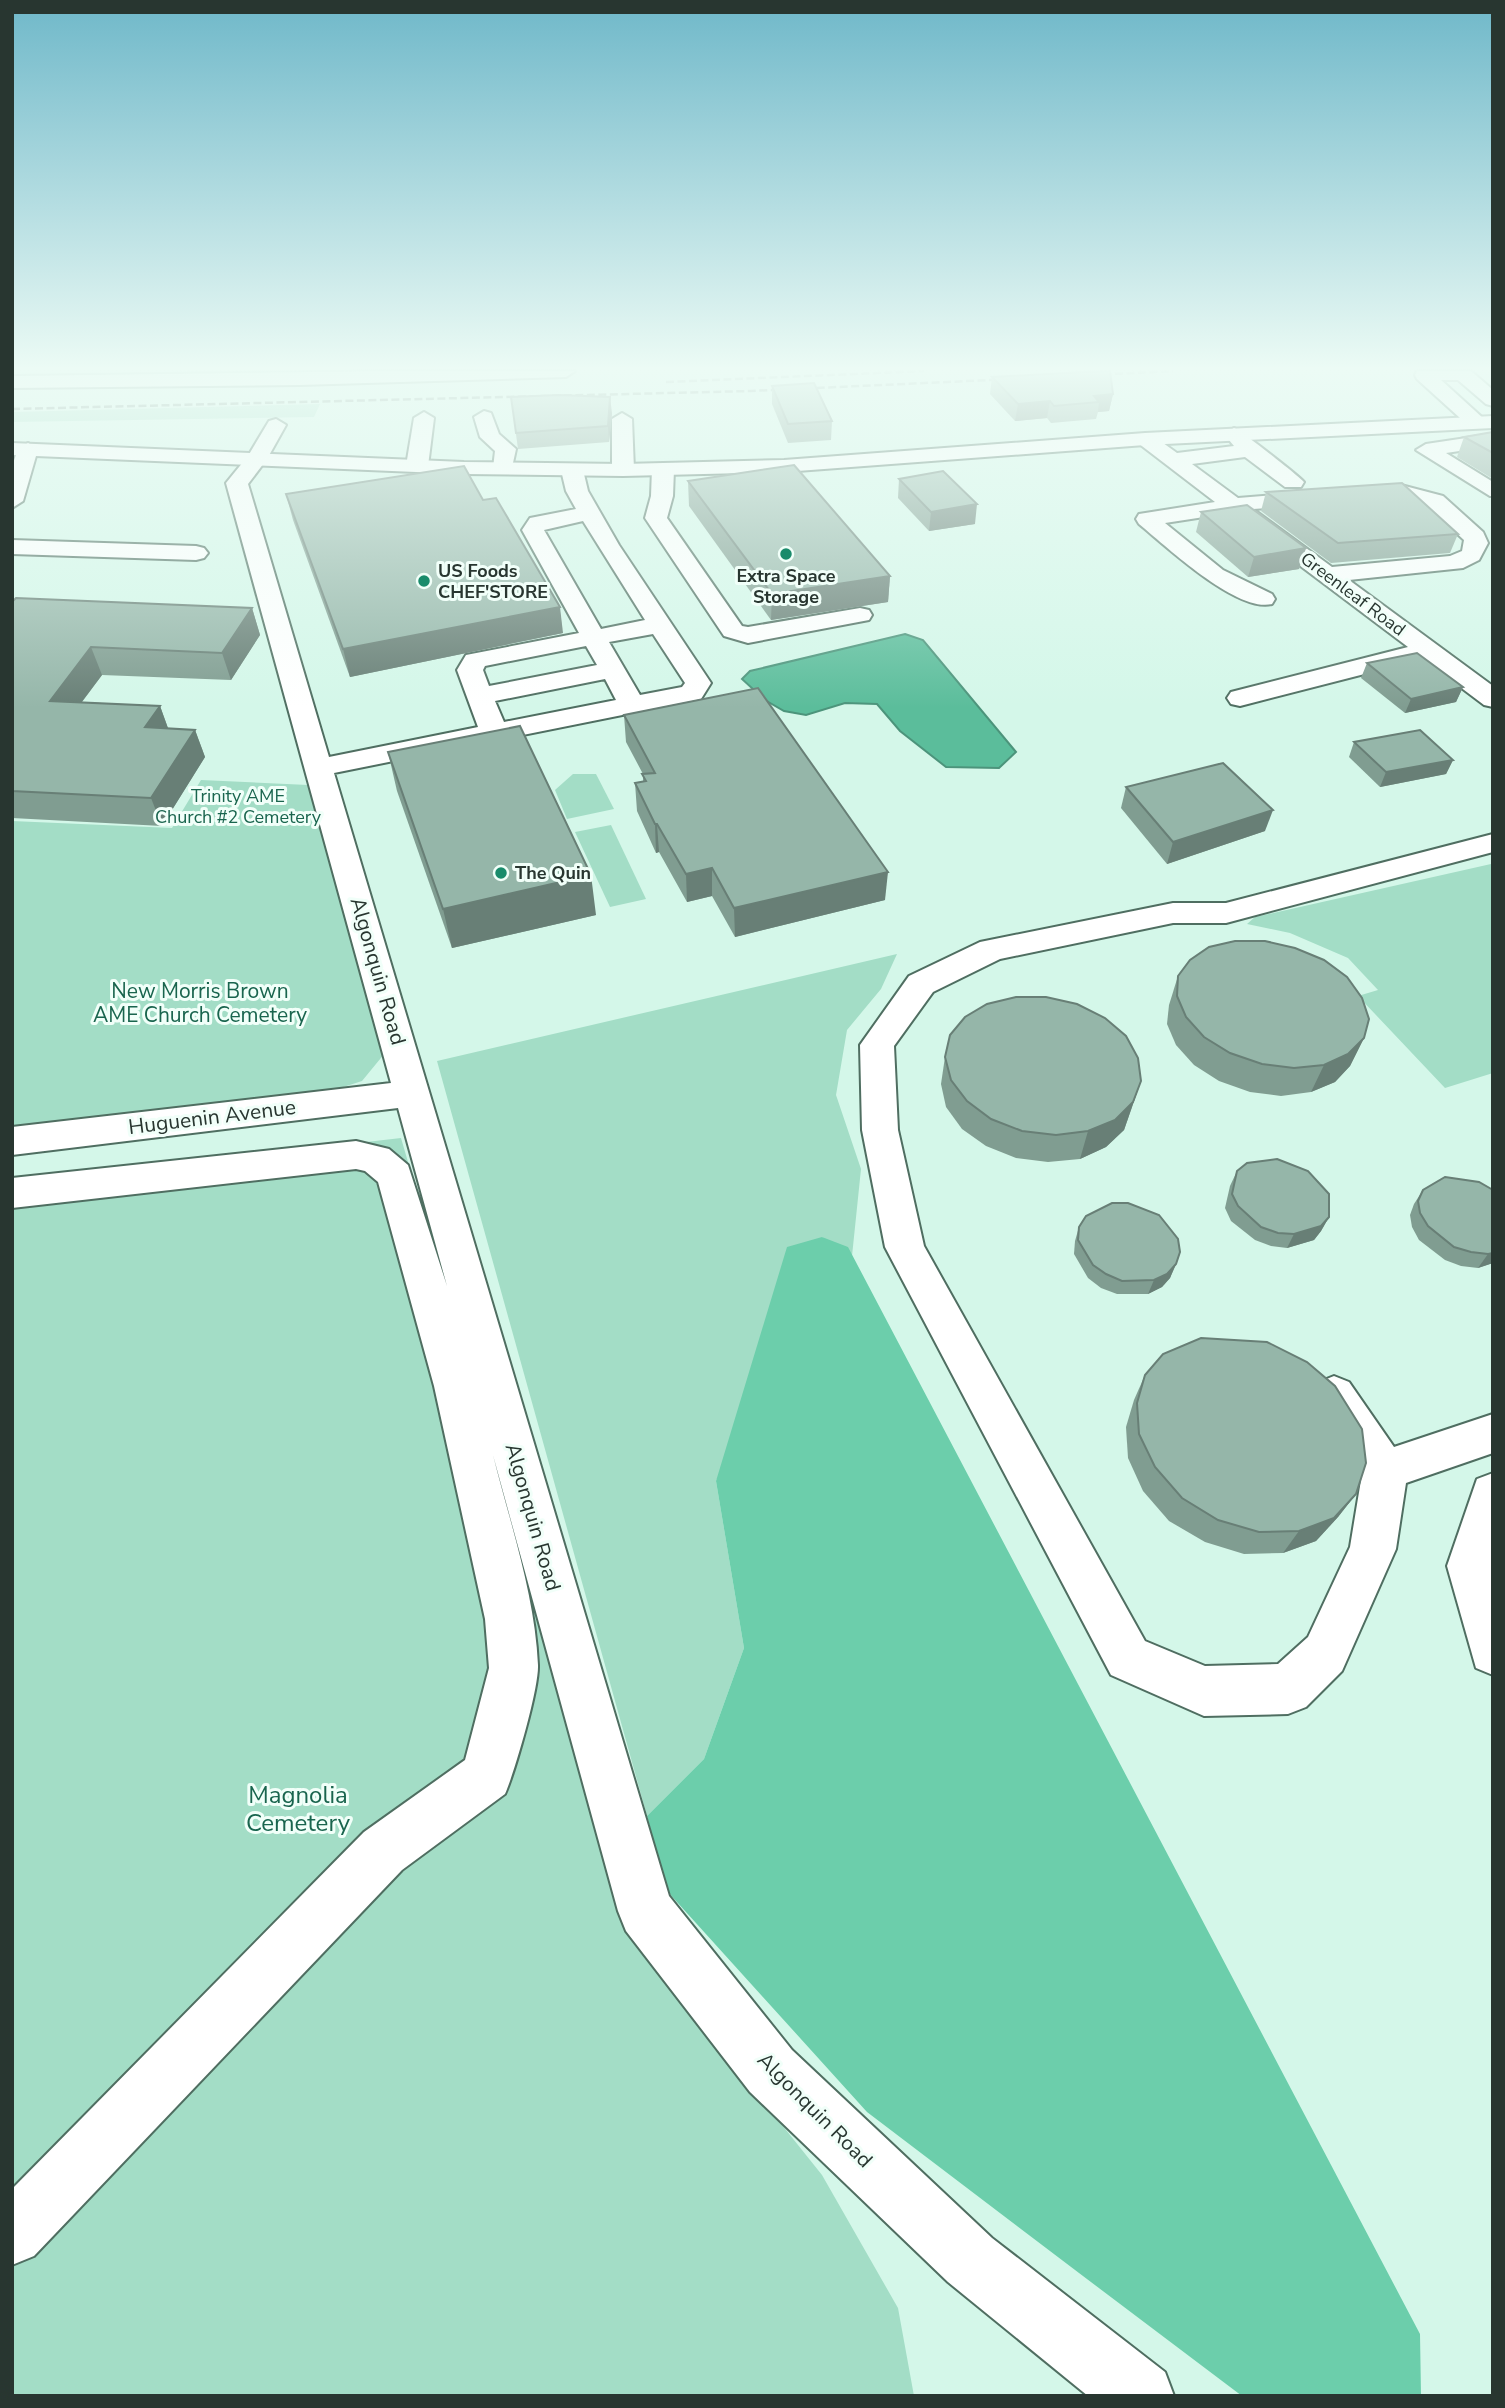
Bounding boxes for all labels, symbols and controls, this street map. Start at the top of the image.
marker: Extra Space Storage [778,546,794,562]
street label: Greenleaf Road [1296,547,1410,641]
place label: US Foods CHEF'STORE [438,559,548,604]
place label: Extra Space Storage [736,564,836,609]
marker: US Foods CHEF'STORE [416,573,432,589]
park label: Trinity AME Church #2 Cemetery [155,784,322,829]
place label: The Quin [515,861,591,885]
marker: The Quin [493,865,509,881]
street label: Algonquin Road [344,894,412,1048]
park label: New Morris Brown AME Church Cemetery [93,977,307,1029]
street label: Huguenin Avenue [127,1093,297,1141]
street label: Algonquin Road [499,1440,567,1594]
park label: Magnolia Cemetery [246,1779,351,1839]
street label: Algonquin Road [751,2046,879,2174]

